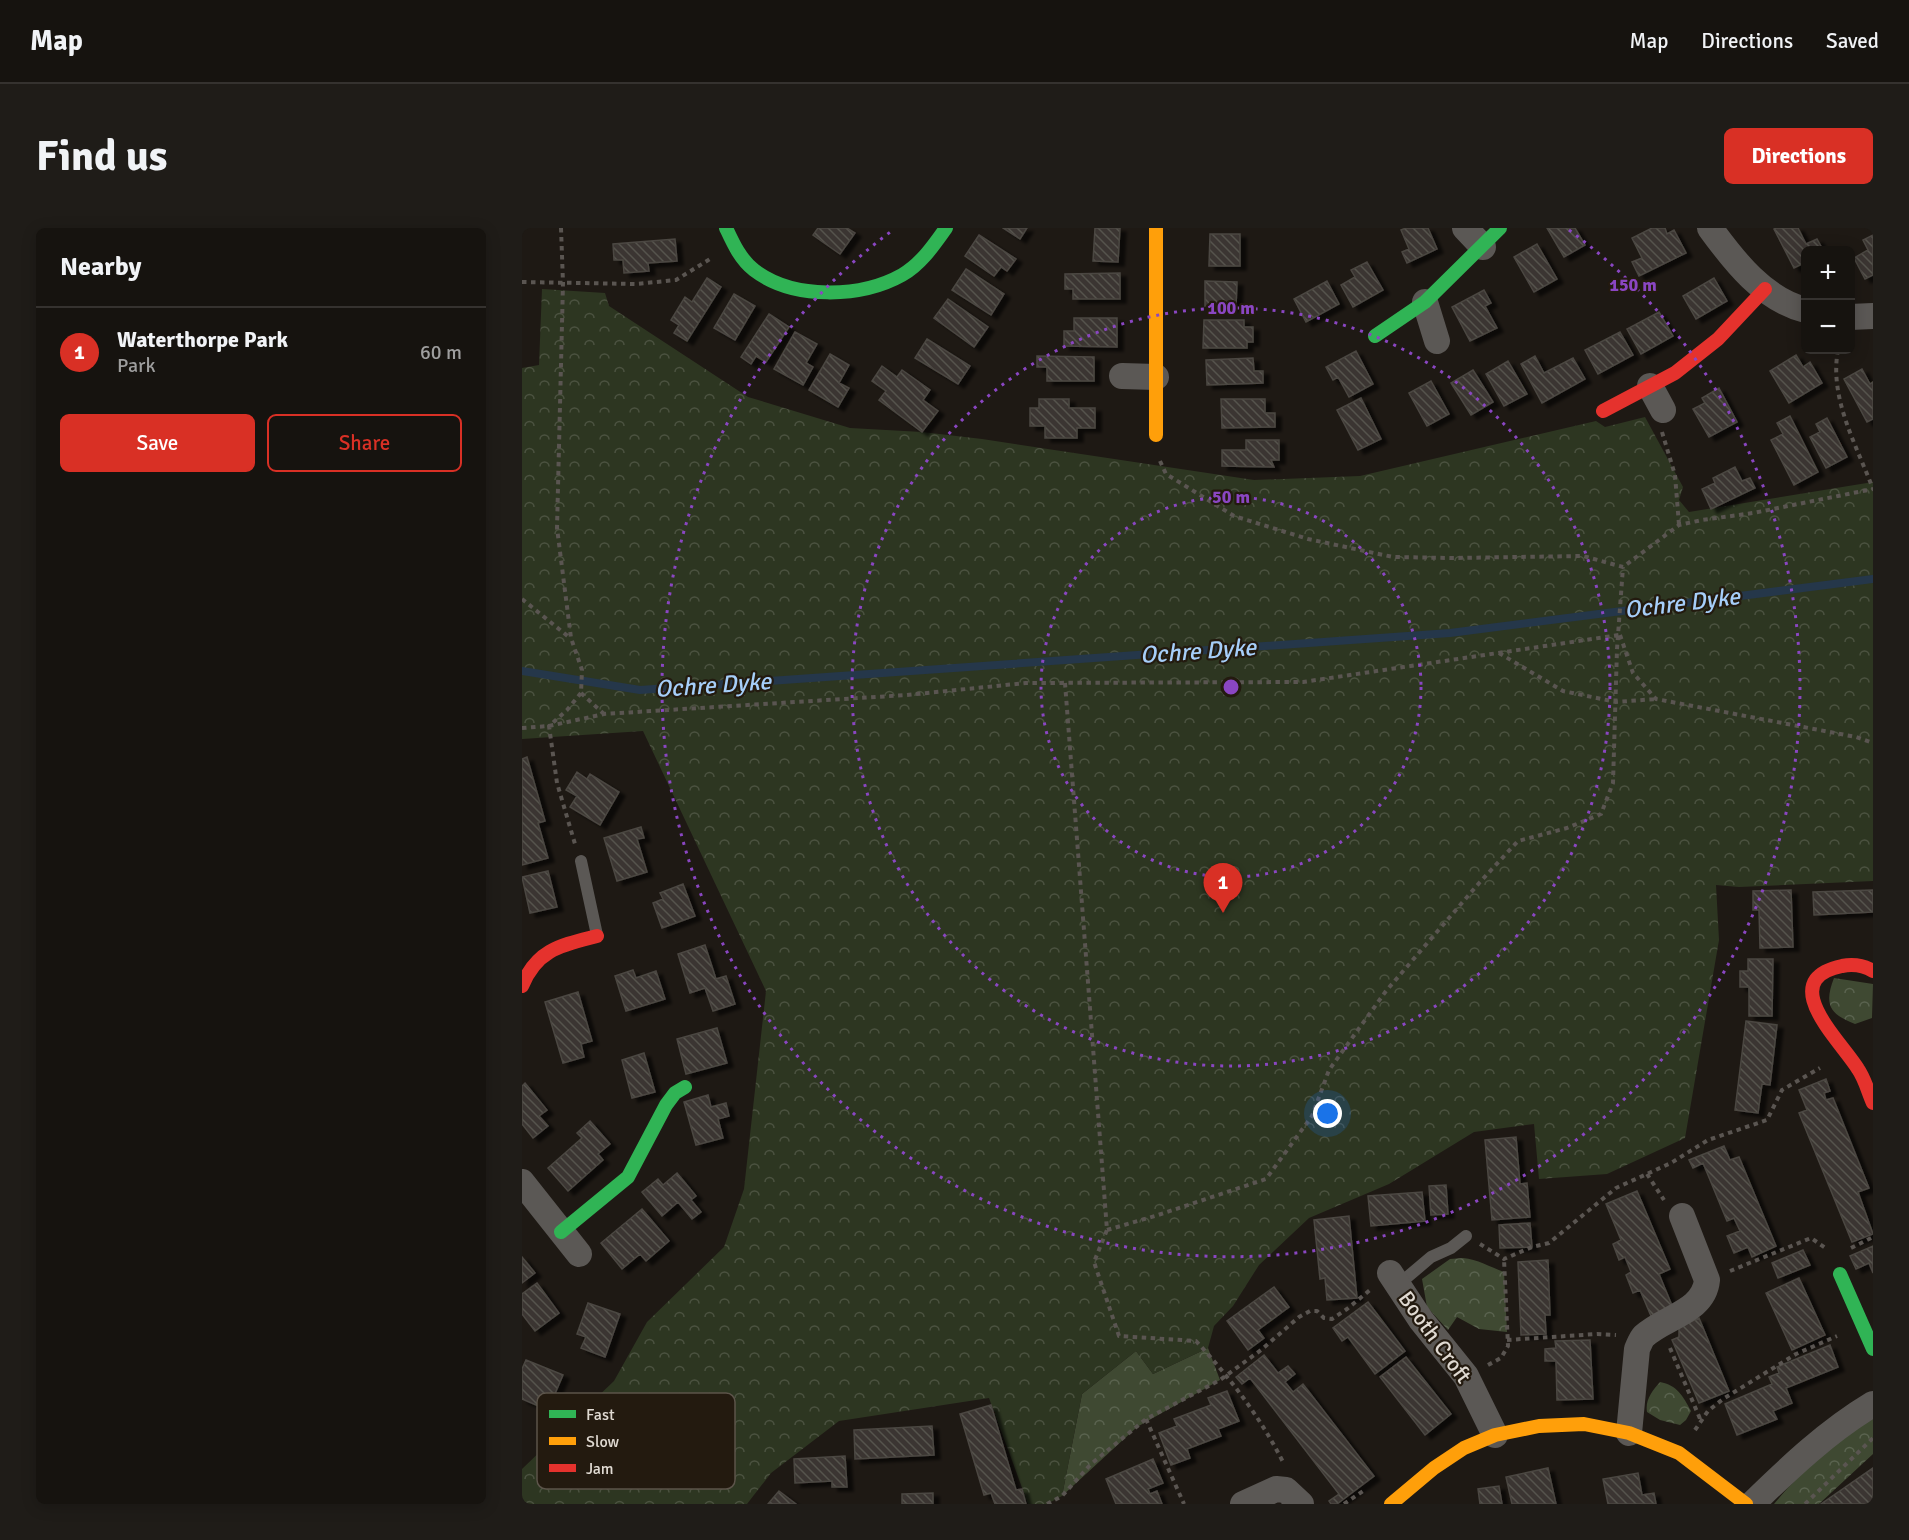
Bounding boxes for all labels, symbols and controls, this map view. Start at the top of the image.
text: Map [30,24,83,58]
text: Map [1630,28,1668,54]
text: Directions [1701,28,1793,54]
text: Saved [1826,28,1879,54]
button: Directions [1724,128,1873,184]
text: Find us [36,131,167,182]
map controls [1801,246,1855,354]
button: + [1801,246,1855,300]
text: Nearby [60,251,141,283]
text: 150 m [1609,274,1657,296]
text: 100 m [1207,297,1255,319]
button: − [1801,300,1855,354]
text: Waterthorpe Park [117,326,288,353]
text: 1 [74,340,85,365]
text: 60 m [420,340,462,365]
text: Park [117,353,155,378]
button: Save [60,414,255,472]
button: Share [267,414,462,472]
text: 50 m [1212,486,1250,508]
water label: Ochre Dyke [1623,581,1742,625]
water label: Ochre Dyke [1139,632,1258,670]
water label: Ochre Dyke [654,666,773,704]
centre of rings [1221,677,1241,697]
pin: 1 [1204,864,1242,913]
your location [1313,1099,1342,1128]
street label: Booth Croft [1393,1286,1477,1388]
legend [537,1393,735,1489]
text: Fast [586,1405,615,1425]
text: Slow [586,1432,620,1452]
text: Jam [586,1459,614,1479]

